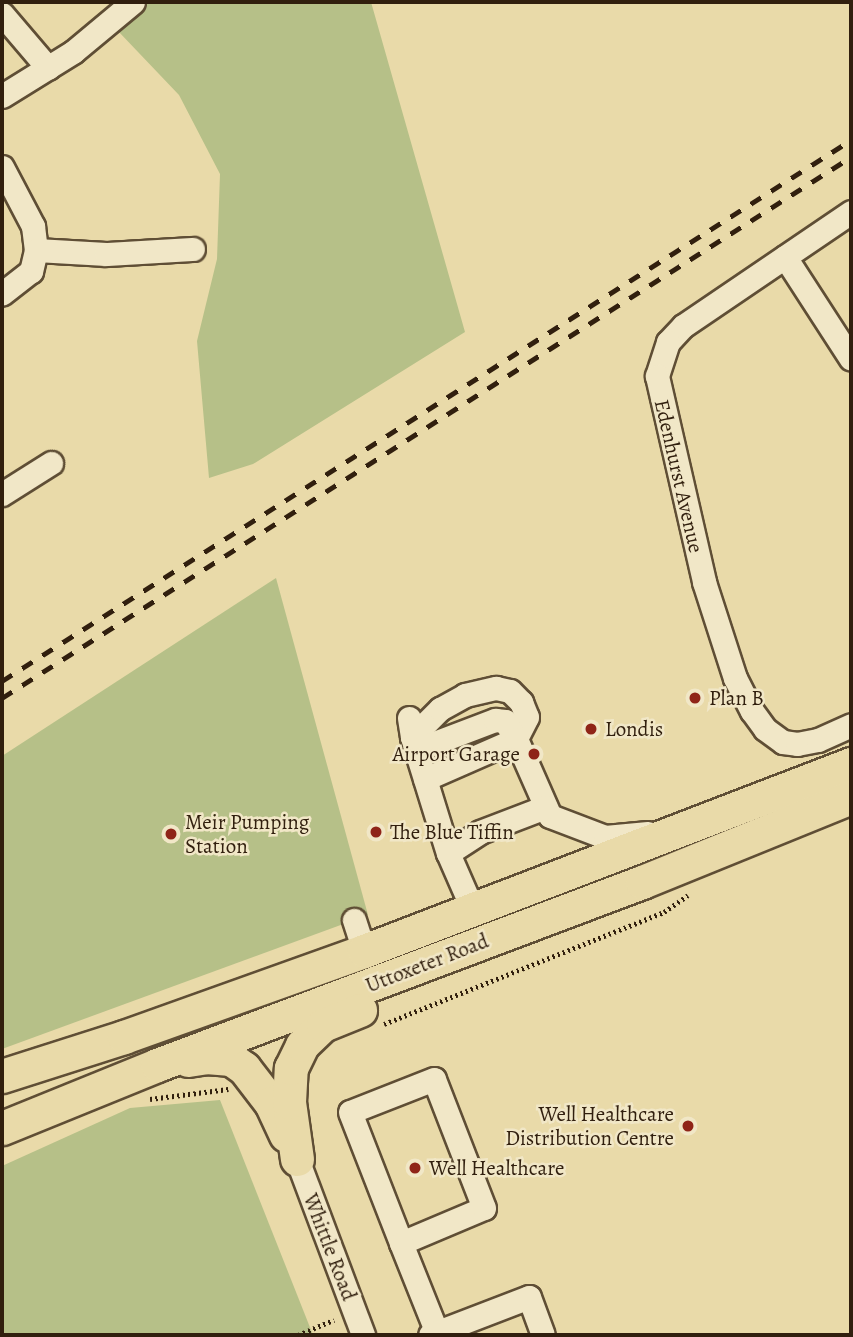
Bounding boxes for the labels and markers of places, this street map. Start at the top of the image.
place label: Plan B [709,685,764,711]
marker: Plan B [687,690,703,706]
place label: Londis [605,716,663,742]
marker: Londis [583,721,599,737]
place label: Airport Garage [392,741,520,767]
marker: Airport Garage [526,746,542,762]
place label: Meir Pumping Station [185,809,309,859]
place label: The Blue Tiffin [390,819,514,845]
marker: The Blue Tiffin [368,824,384,840]
marker: Meir Pumping Station [163,826,179,842]
place label: Well Healthcare Distribution Centre [505,1101,674,1151]
marker: Well Healthcare Distribution Centre [680,1118,696,1134]
place label: Well Healthcare [429,1155,564,1181]
marker: Well Healthcare [407,1160,423,1176]

